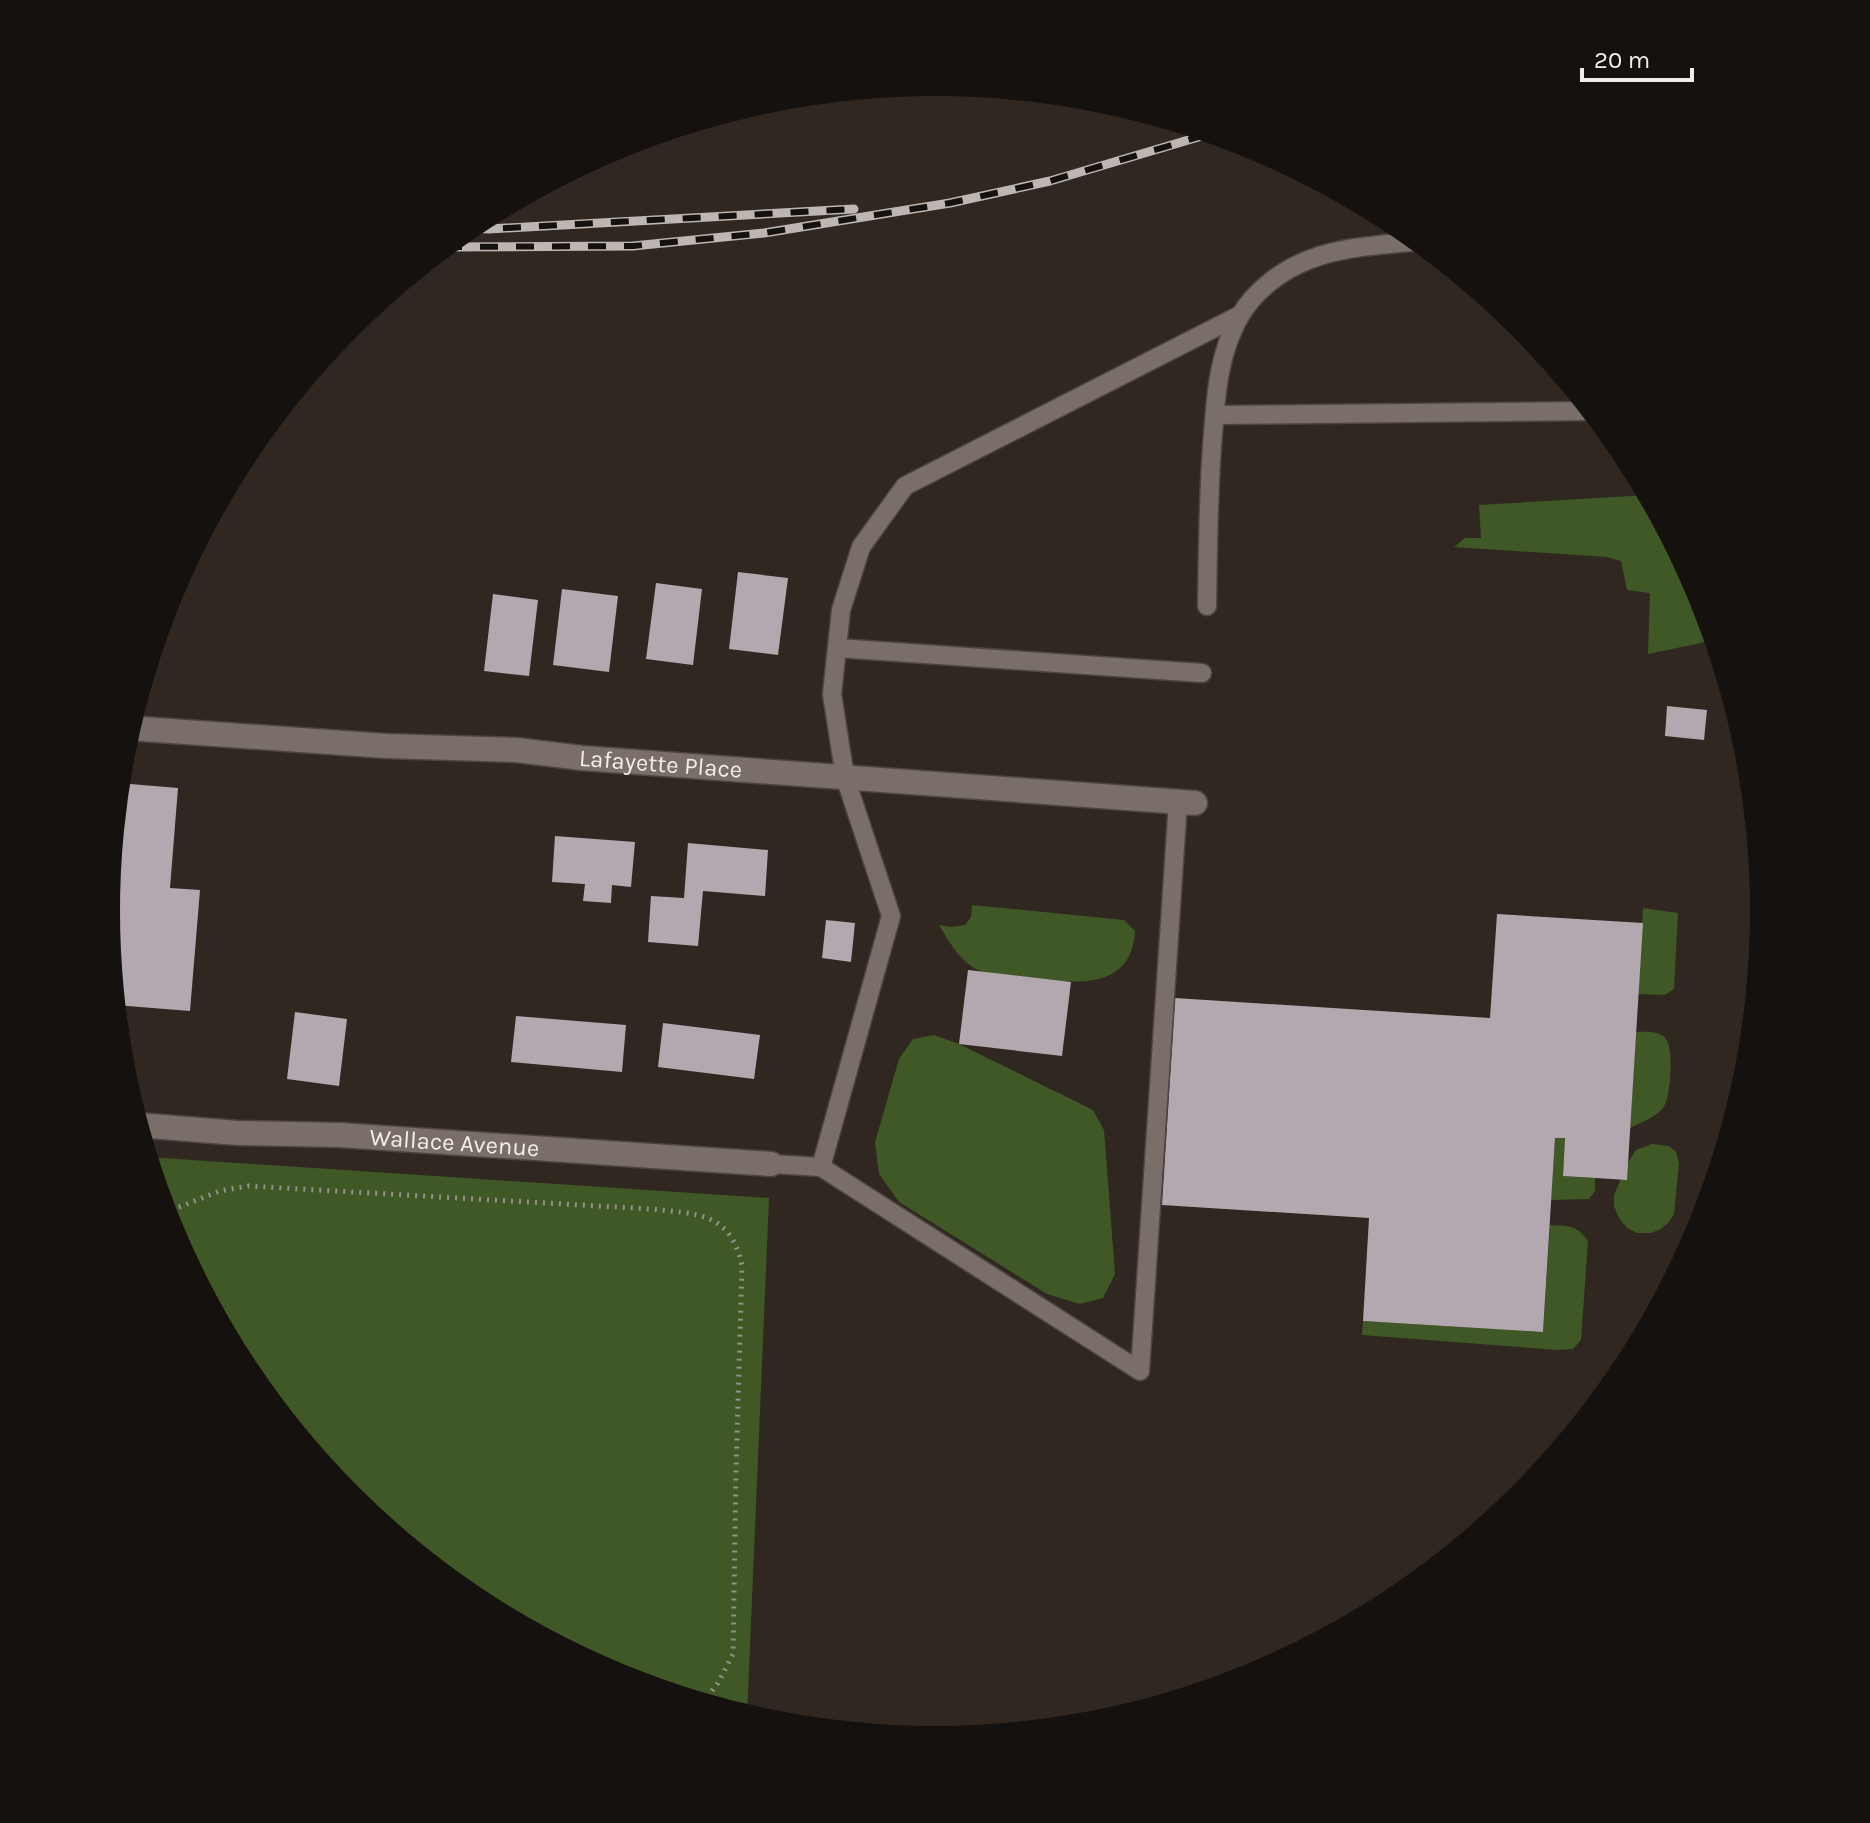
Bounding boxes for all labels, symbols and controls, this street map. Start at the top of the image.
scale bar [1582,32,1692,82]
text: 20 m [1594,46,1650,74]
street label: Lafayette Place [578,744,743,784]
street label: Wallace Avenue [369,1123,540,1162]

